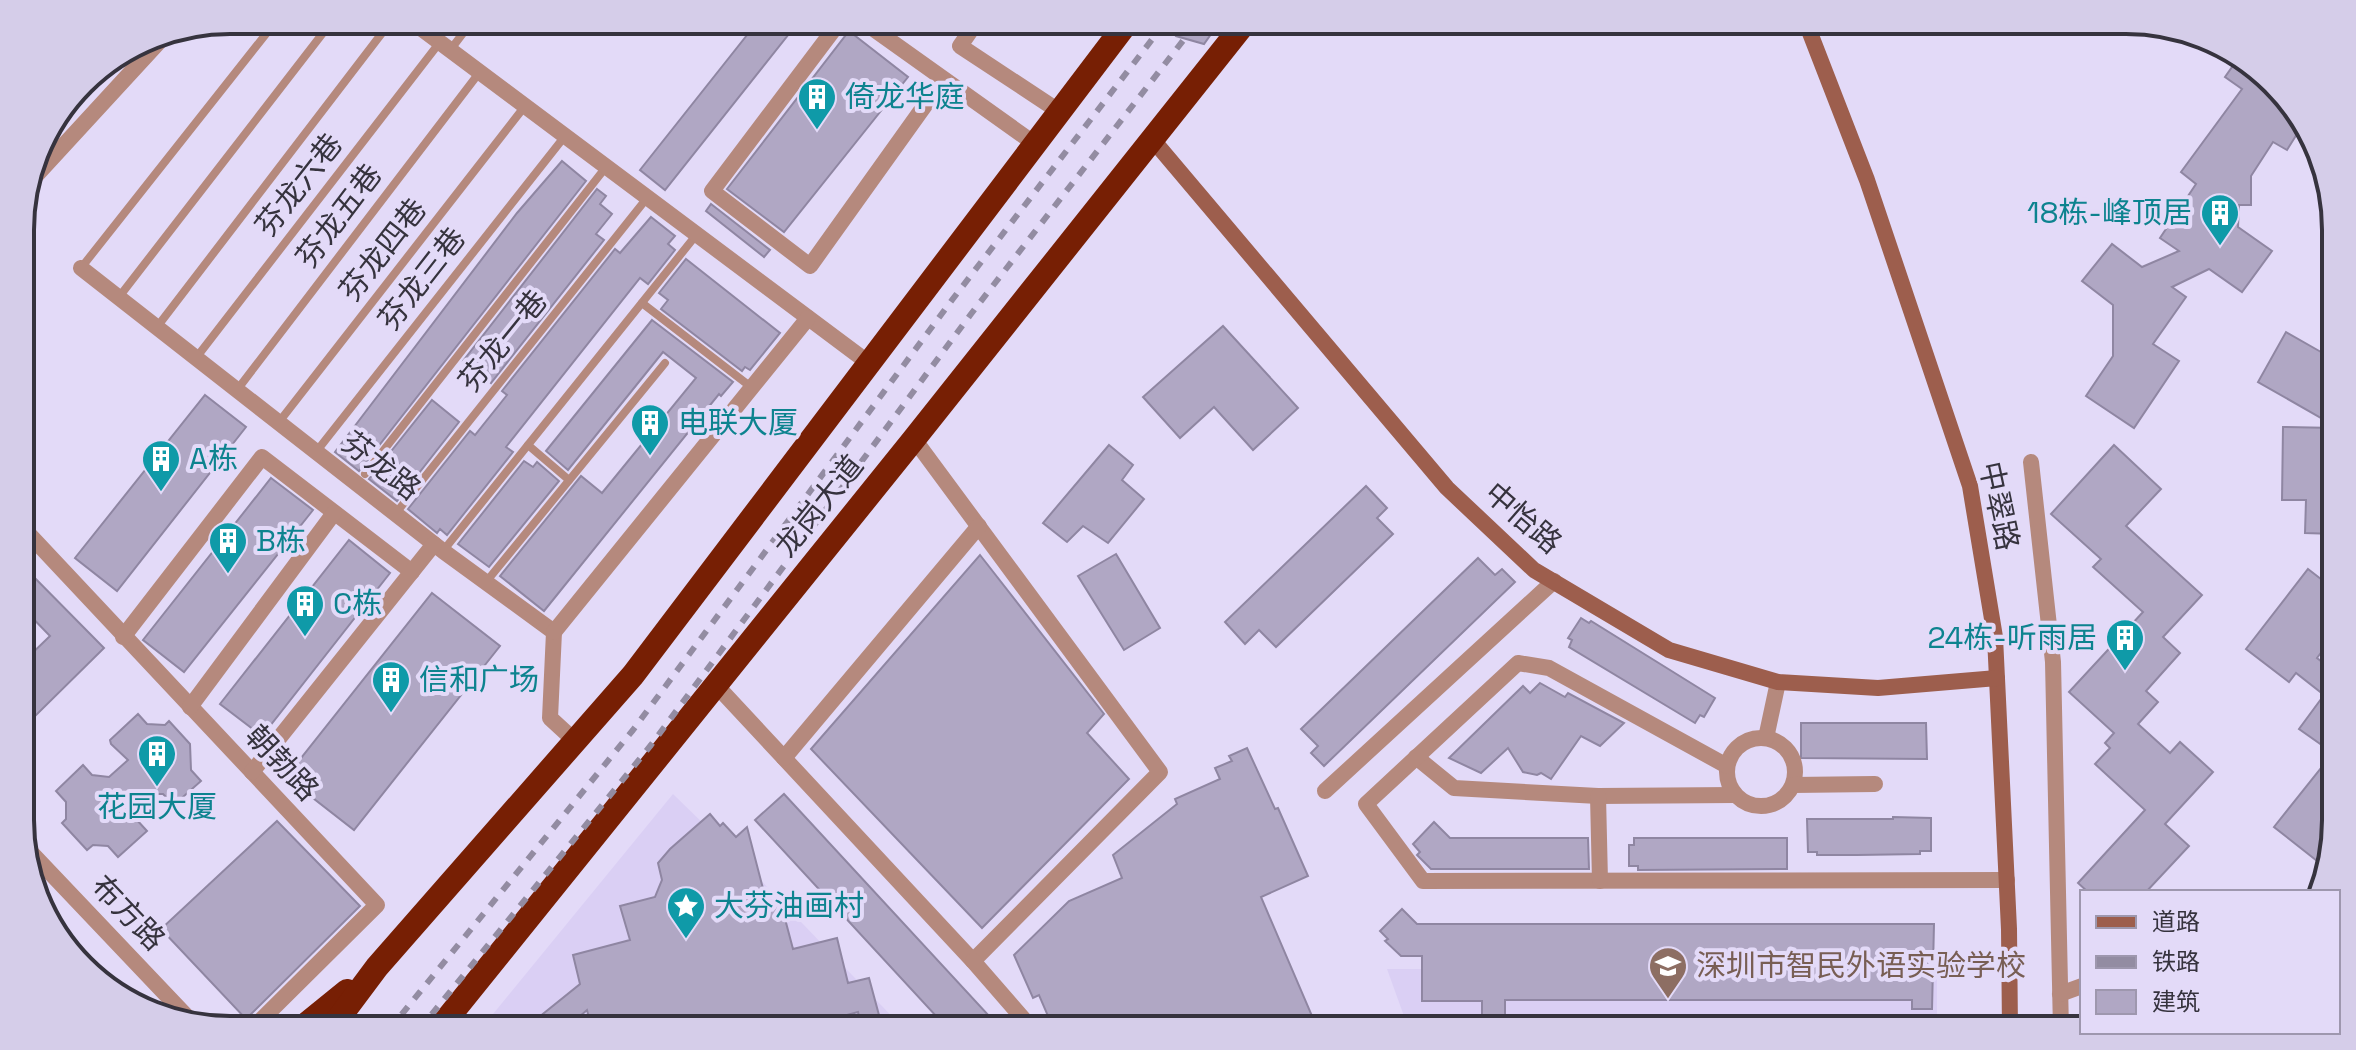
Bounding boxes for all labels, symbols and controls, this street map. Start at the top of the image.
building icon: 倚龙华庭 [796,76,838,131]
place label: 倚龙华庭 [845,77,965,116]
street label: 芬龙六巷 [246,125,351,244]
street label: 芬龙五巷 [287,156,390,275]
street label: 芬龙四巷 [330,190,435,309]
building icon: 18栋-峰顶居 [2199,192,2241,247]
place label: 18栋-峰顶居 [2027,193,2192,232]
street label: 芬龙三巷 [369,219,474,338]
street label: 芬龙一巷 [450,282,556,400]
building icon: 电联大厦 [629,402,671,457]
place label: 电联大厦 [678,403,798,442]
street label: 芬龙路 [334,423,429,509]
building icon: A栋 [140,438,182,493]
place label: A栋 [189,439,238,478]
street label: 龙岗大道 [766,447,872,565]
street label: 中翠路 [1971,458,2028,554]
street label: 中怡路 [1477,473,1570,562]
building icon: B栋 [207,520,249,575]
place label: B栋 [256,521,306,560]
building icon: C栋 [284,583,326,638]
place label: C栋 [333,584,382,623]
building icon: 24栋-听雨居 [2104,617,2146,672]
place label: 24栋-听雨居 [1927,618,2097,657]
building icon: 信和广场 [370,659,412,714]
place label: 信和广场 [419,660,539,699]
street label: 朝勃路 [237,716,327,809]
building icon: 花园大厦 [136,733,178,788]
place label: 花园大厦 [97,787,217,826]
street label: 布方路 [83,867,174,959]
place icon: 大芬油画村 [665,885,707,940]
place label: 大芬油画村 [714,886,864,925]
legend [2080,890,2340,1034]
text: 道路 [2152,906,2200,937]
school or university icon: 深圳市智民外语实验学校 [1647,945,1689,1000]
place label: 深圳市智民外语实验学校 [1696,946,2026,985]
text: 铁路 [2152,946,2200,977]
text: 建筑 [2152,986,2200,1017]

